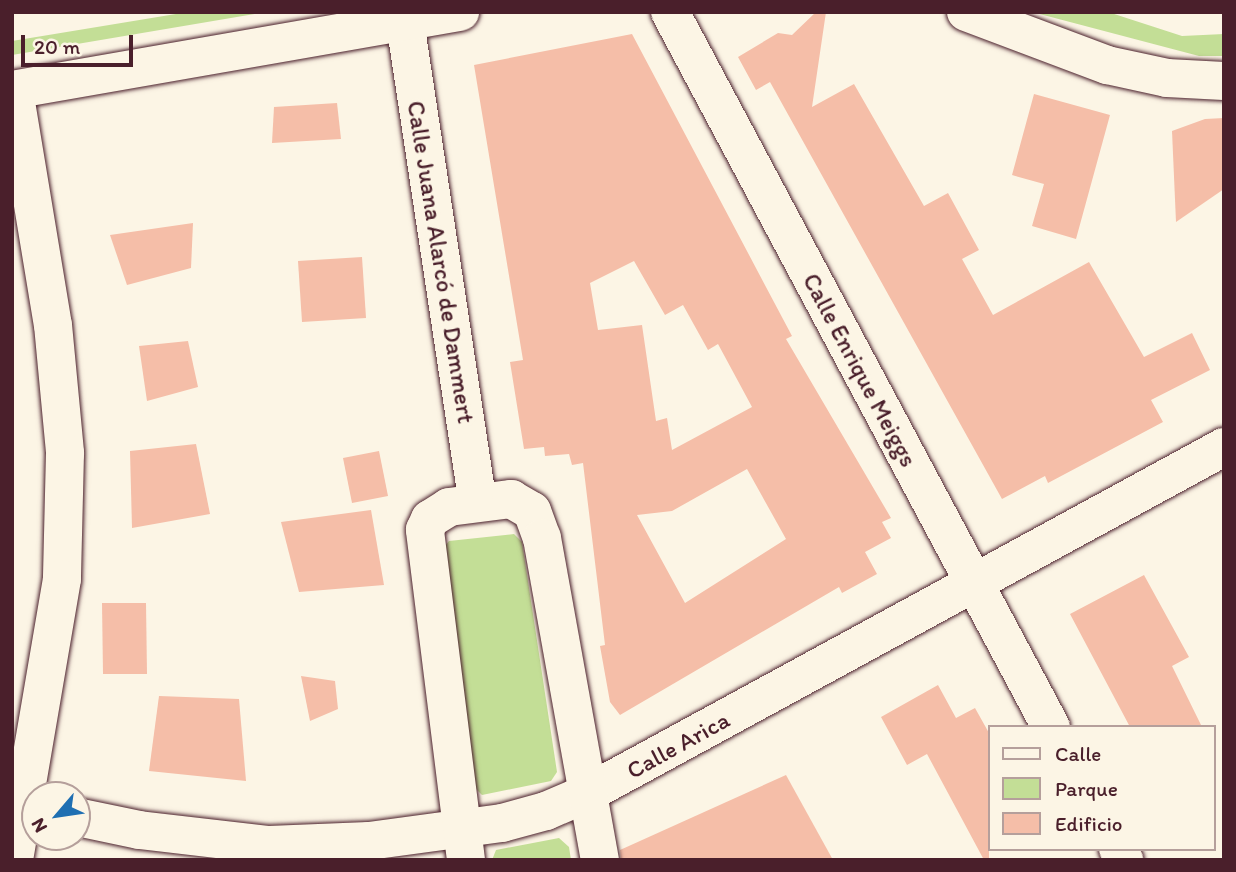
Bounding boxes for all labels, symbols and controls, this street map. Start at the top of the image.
scale bar [24,21,136,65]
text: 20 m [34,34,80,59]
street label: Calle Juana Alarcó de Dammert [401,98,481,426]
street label: Calle Enrique Meiggs [797,269,923,471]
street label: Calle Arica [622,705,734,785]
legend [988,725,1215,851]
text: Calle [1055,741,1101,766]
text: Parque [1055,776,1118,801]
north arrow [21,781,91,851]
text: Edificio [1055,811,1123,836]
text: N [26,814,52,837]

